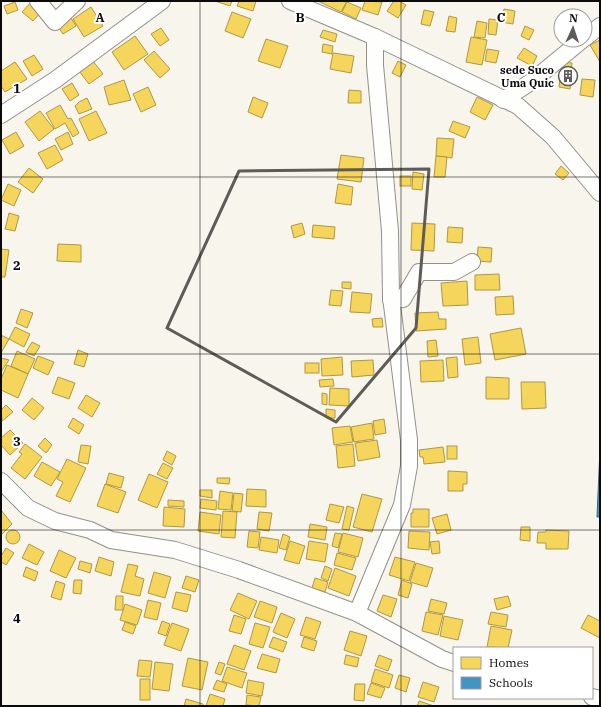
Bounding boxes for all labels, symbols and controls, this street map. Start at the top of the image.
north arrow [553,8,593,48]
text: A [95,9,105,26]
text: B [295,9,305,26]
text: C [497,9,506,26]
text: N [569,11,579,25]
place label: sede Suco Uma Quic [500,63,554,90]
building icon: sede Suco Uma Quic [557,65,579,87]
text: 1 [13,80,21,97]
text: 2 [13,257,21,274]
text: 3 [13,433,21,450]
text: 4 [13,610,21,627]
legend [453,647,593,699]
text: Homes [489,655,529,670]
text: Schools [489,675,533,690]

